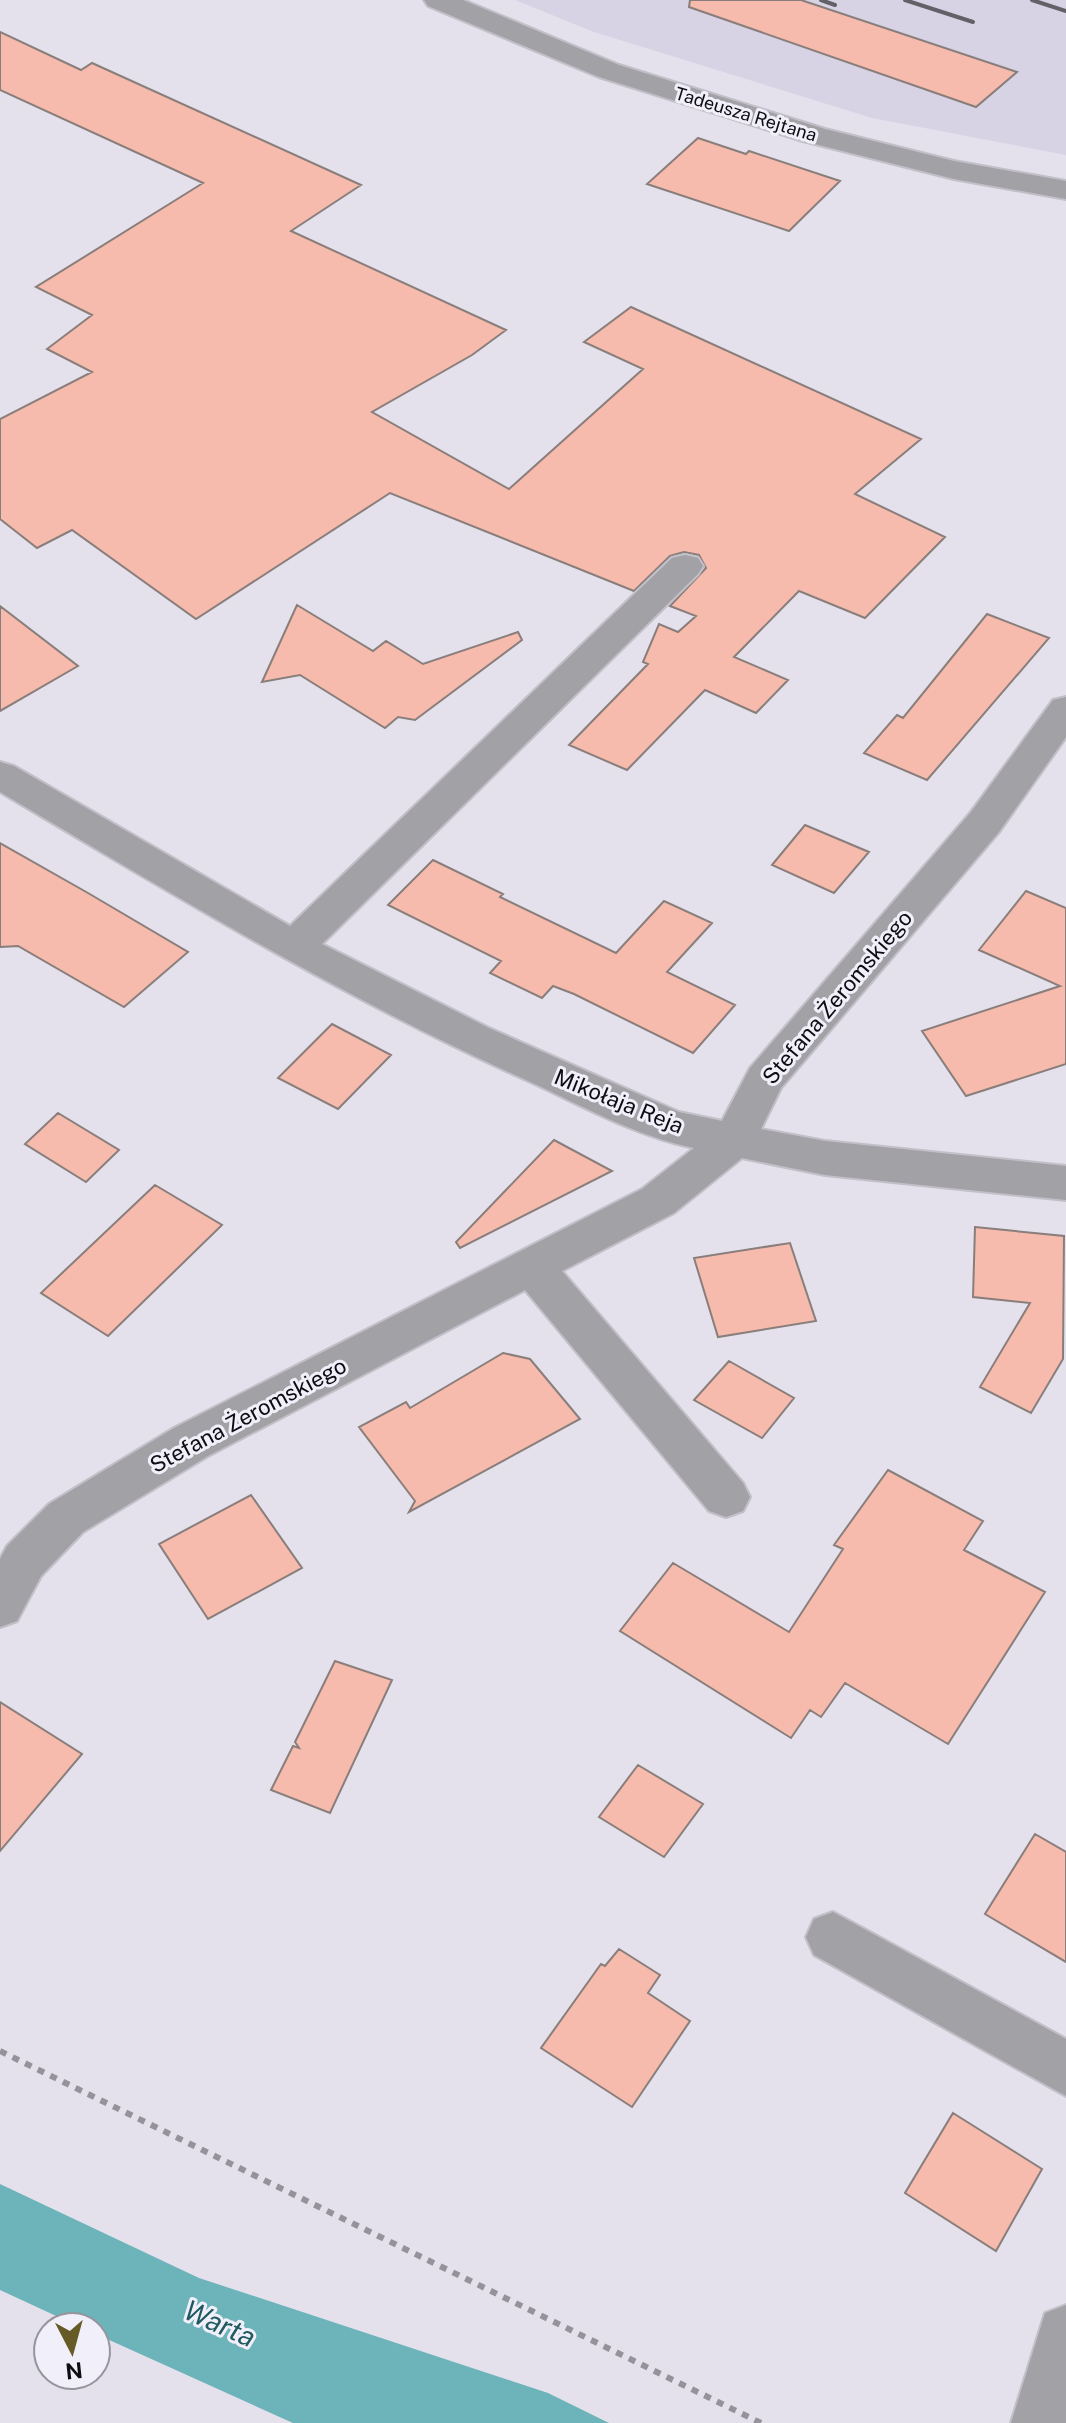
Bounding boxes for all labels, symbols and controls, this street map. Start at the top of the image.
street label: Tadeusza Rejtana [673,82,819,146]
street label: Stefana Żeromskiego [756,904,917,1089]
street label: Mikołaja Reja [551,1063,687,1139]
street label: Stefana Żeromskiego [145,1351,351,1478]
water label: Warta [179,2293,261,2353]
north arrow [32,2311,112,2391]
text: N [64,2357,84,2385]

